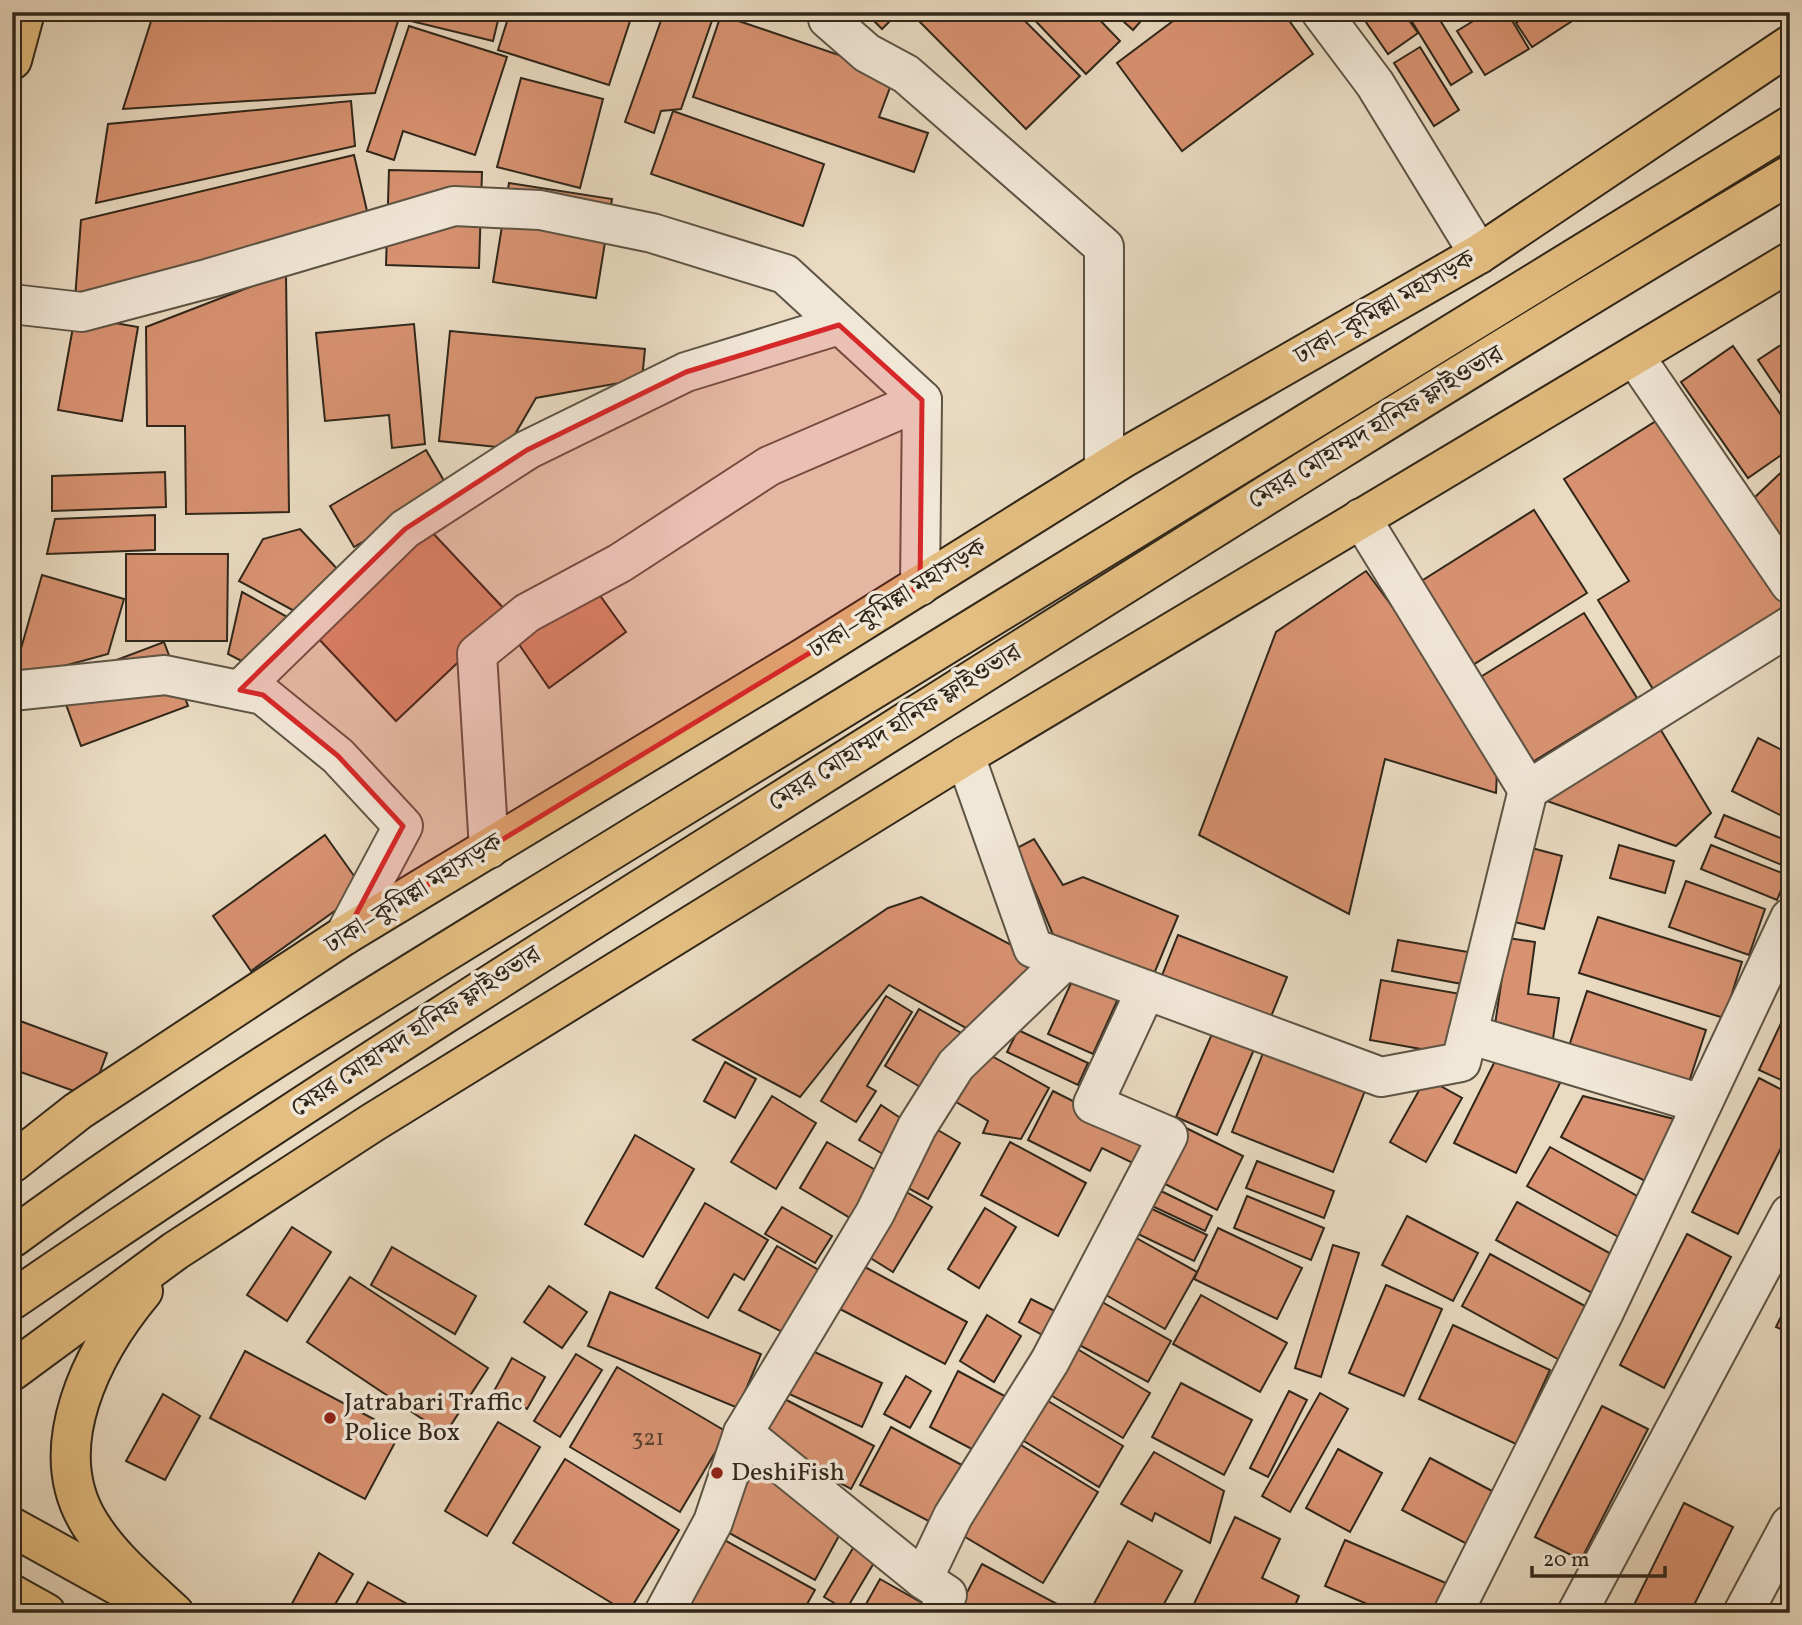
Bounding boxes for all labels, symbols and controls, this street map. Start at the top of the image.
street label: ঢাকা–কুমিল্লা মহাসড়ক [1287,241,1483,375]
street label: মেয়র মোহাম্মদ হানিফ ফ্লাইওভার [1241,336,1512,519]
street label: ঢাকা–কুমিল্লা মহাসড়ক [802,529,995,669]
street label: মেয়র মোহাম্মদ হানিফ ফ্লাইওভার [761,634,1030,821]
street label: ঢাকা–কুমিল্লা মহাসড়ক [318,824,511,964]
street label: মেয়র মোহাম্মদ হানিফ ফ্লাইওভার [284,936,550,1127]
place label: Jatrabari Traffic Police Box [344,1385,523,1451]
marker: Jatrabari Traffic Police Box [322,1410,338,1426]
house number: 321 [631,1423,665,1455]
place label: DeshiFish [731,1455,845,1491]
marker: DeshiFish [709,1465,725,1481]
scale bar [1532,1534,1666,1578]
text: 20 m [1543,1546,1589,1575]

